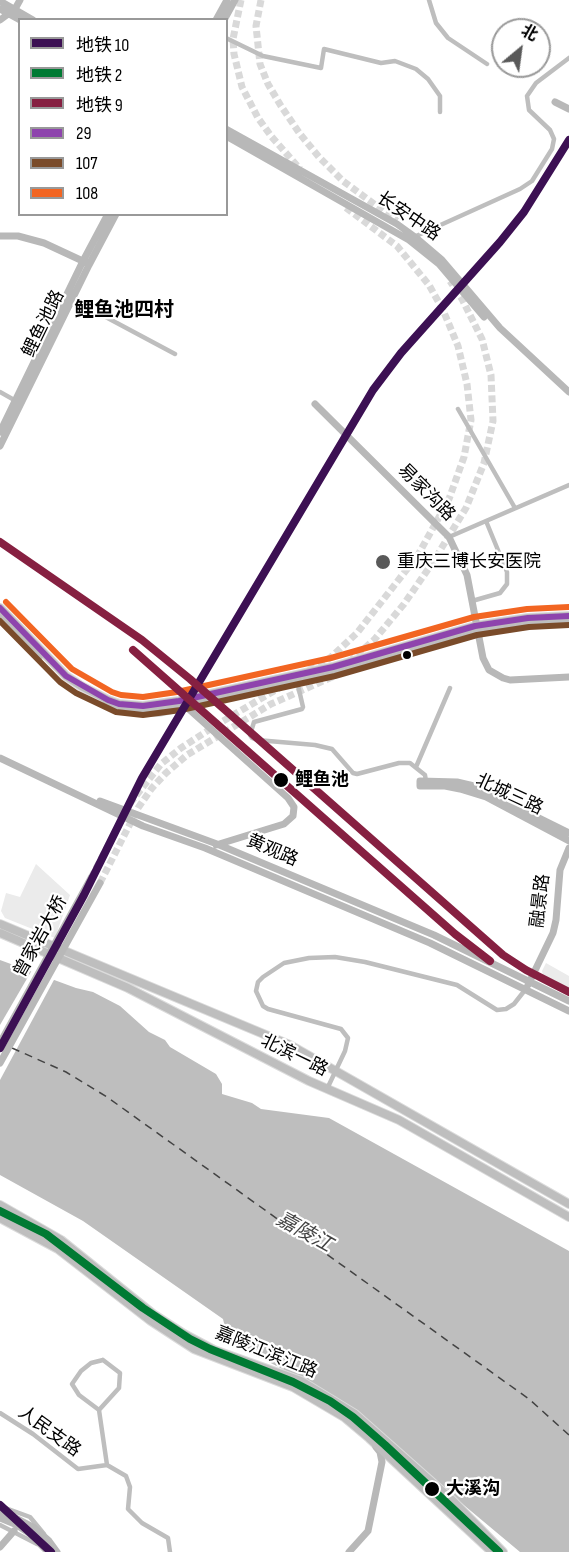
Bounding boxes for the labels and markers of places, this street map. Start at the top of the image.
place label: 重庆三博长安医院 [397,551,541,573]
marker: 重庆三博长安医院 [374,553,392,571]
unlabelled marker [401,649,413,661]
place label: 鲤鱼池 [295,769,349,791]
marker: 鲤鱼池 [272,771,290,789]
place label: 大溪沟 [446,1478,500,1500]
marker: 大溪沟 [423,1480,441,1498]

